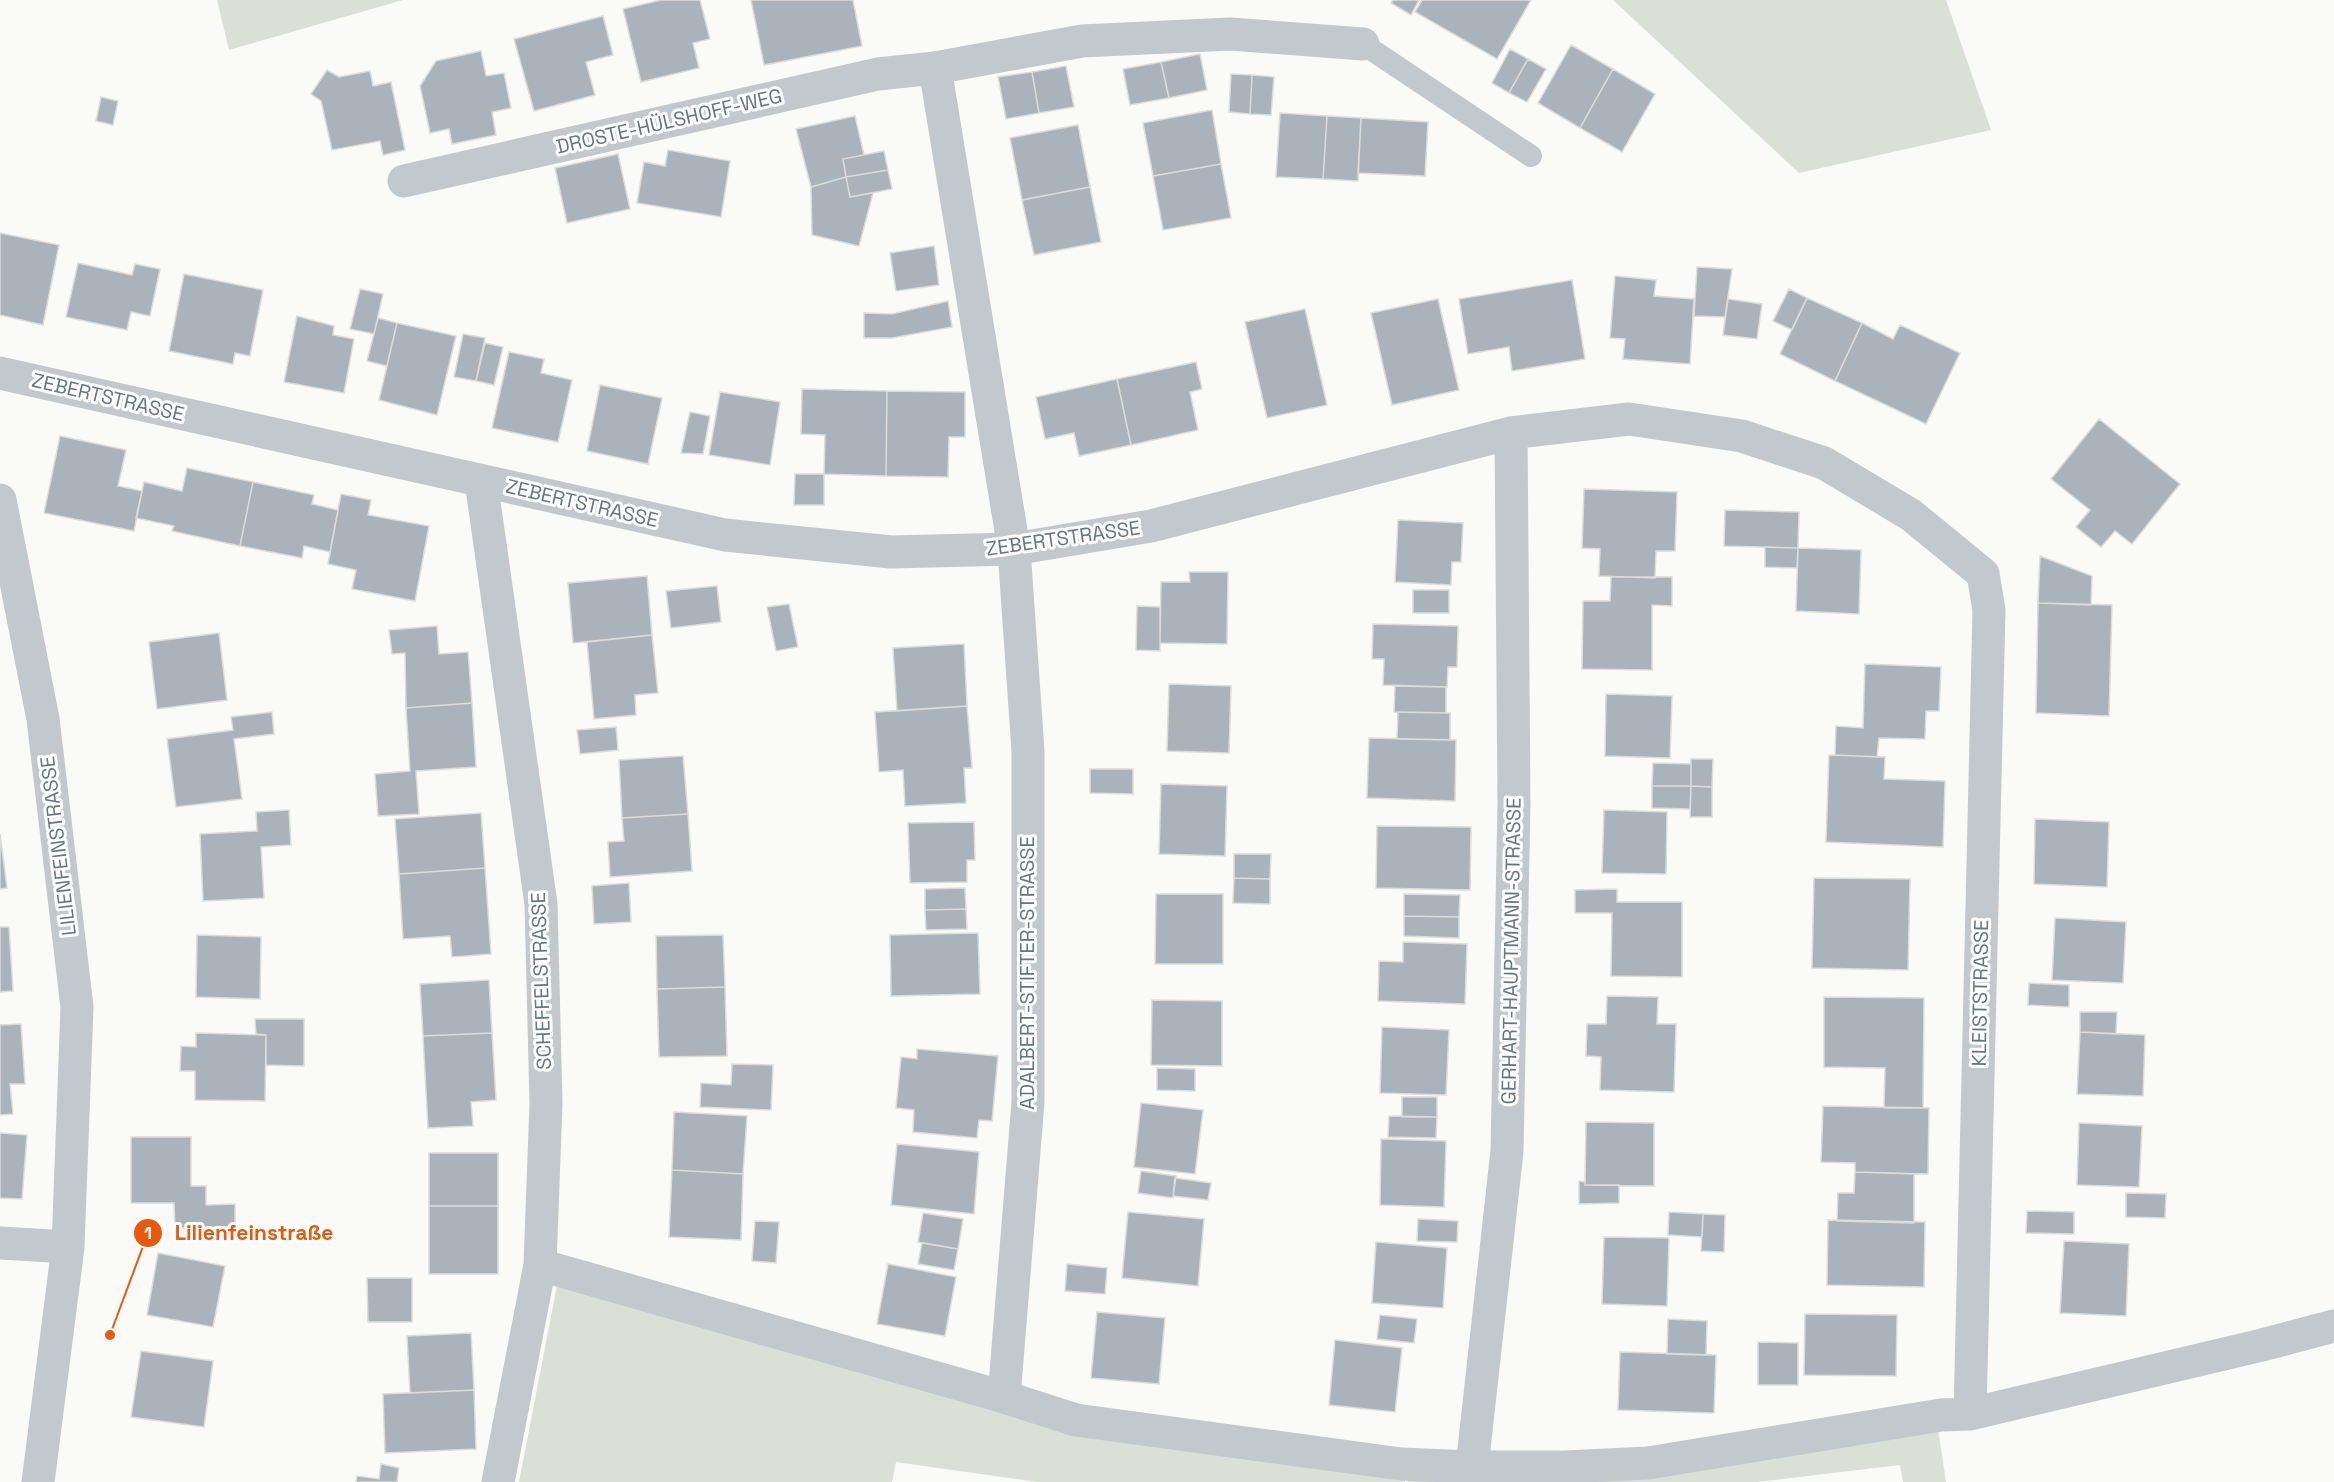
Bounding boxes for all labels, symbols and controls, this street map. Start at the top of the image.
street label: DROSTE-HÜLSHOFF-WEG [553,82,785,160]
street label: ZEBERTSTRASSE [29,367,187,427]
street label: ZEBERTSTRASSE [503,473,661,533]
street label: ZEBERTSTRASSE [984,514,1142,562]
street label: LILIENFEINSTRASSE [34,755,82,937]
street label: GERHART-HAUPTMANN-STRASSE [1495,797,1527,1105]
street label: ADALBERT-STIFTER-STRASSE [1014,836,1040,1110]
street label: SCHEFFELSTRASSE [525,892,557,1070]
street label: KLEISTSTRASSE [1966,919,1994,1067]
callout: Lilienfeinstraße [133,1214,345,1253]
text: Lilienfeinstraße [175,1219,333,1246]
text: 1 [144,1221,152,1244]

